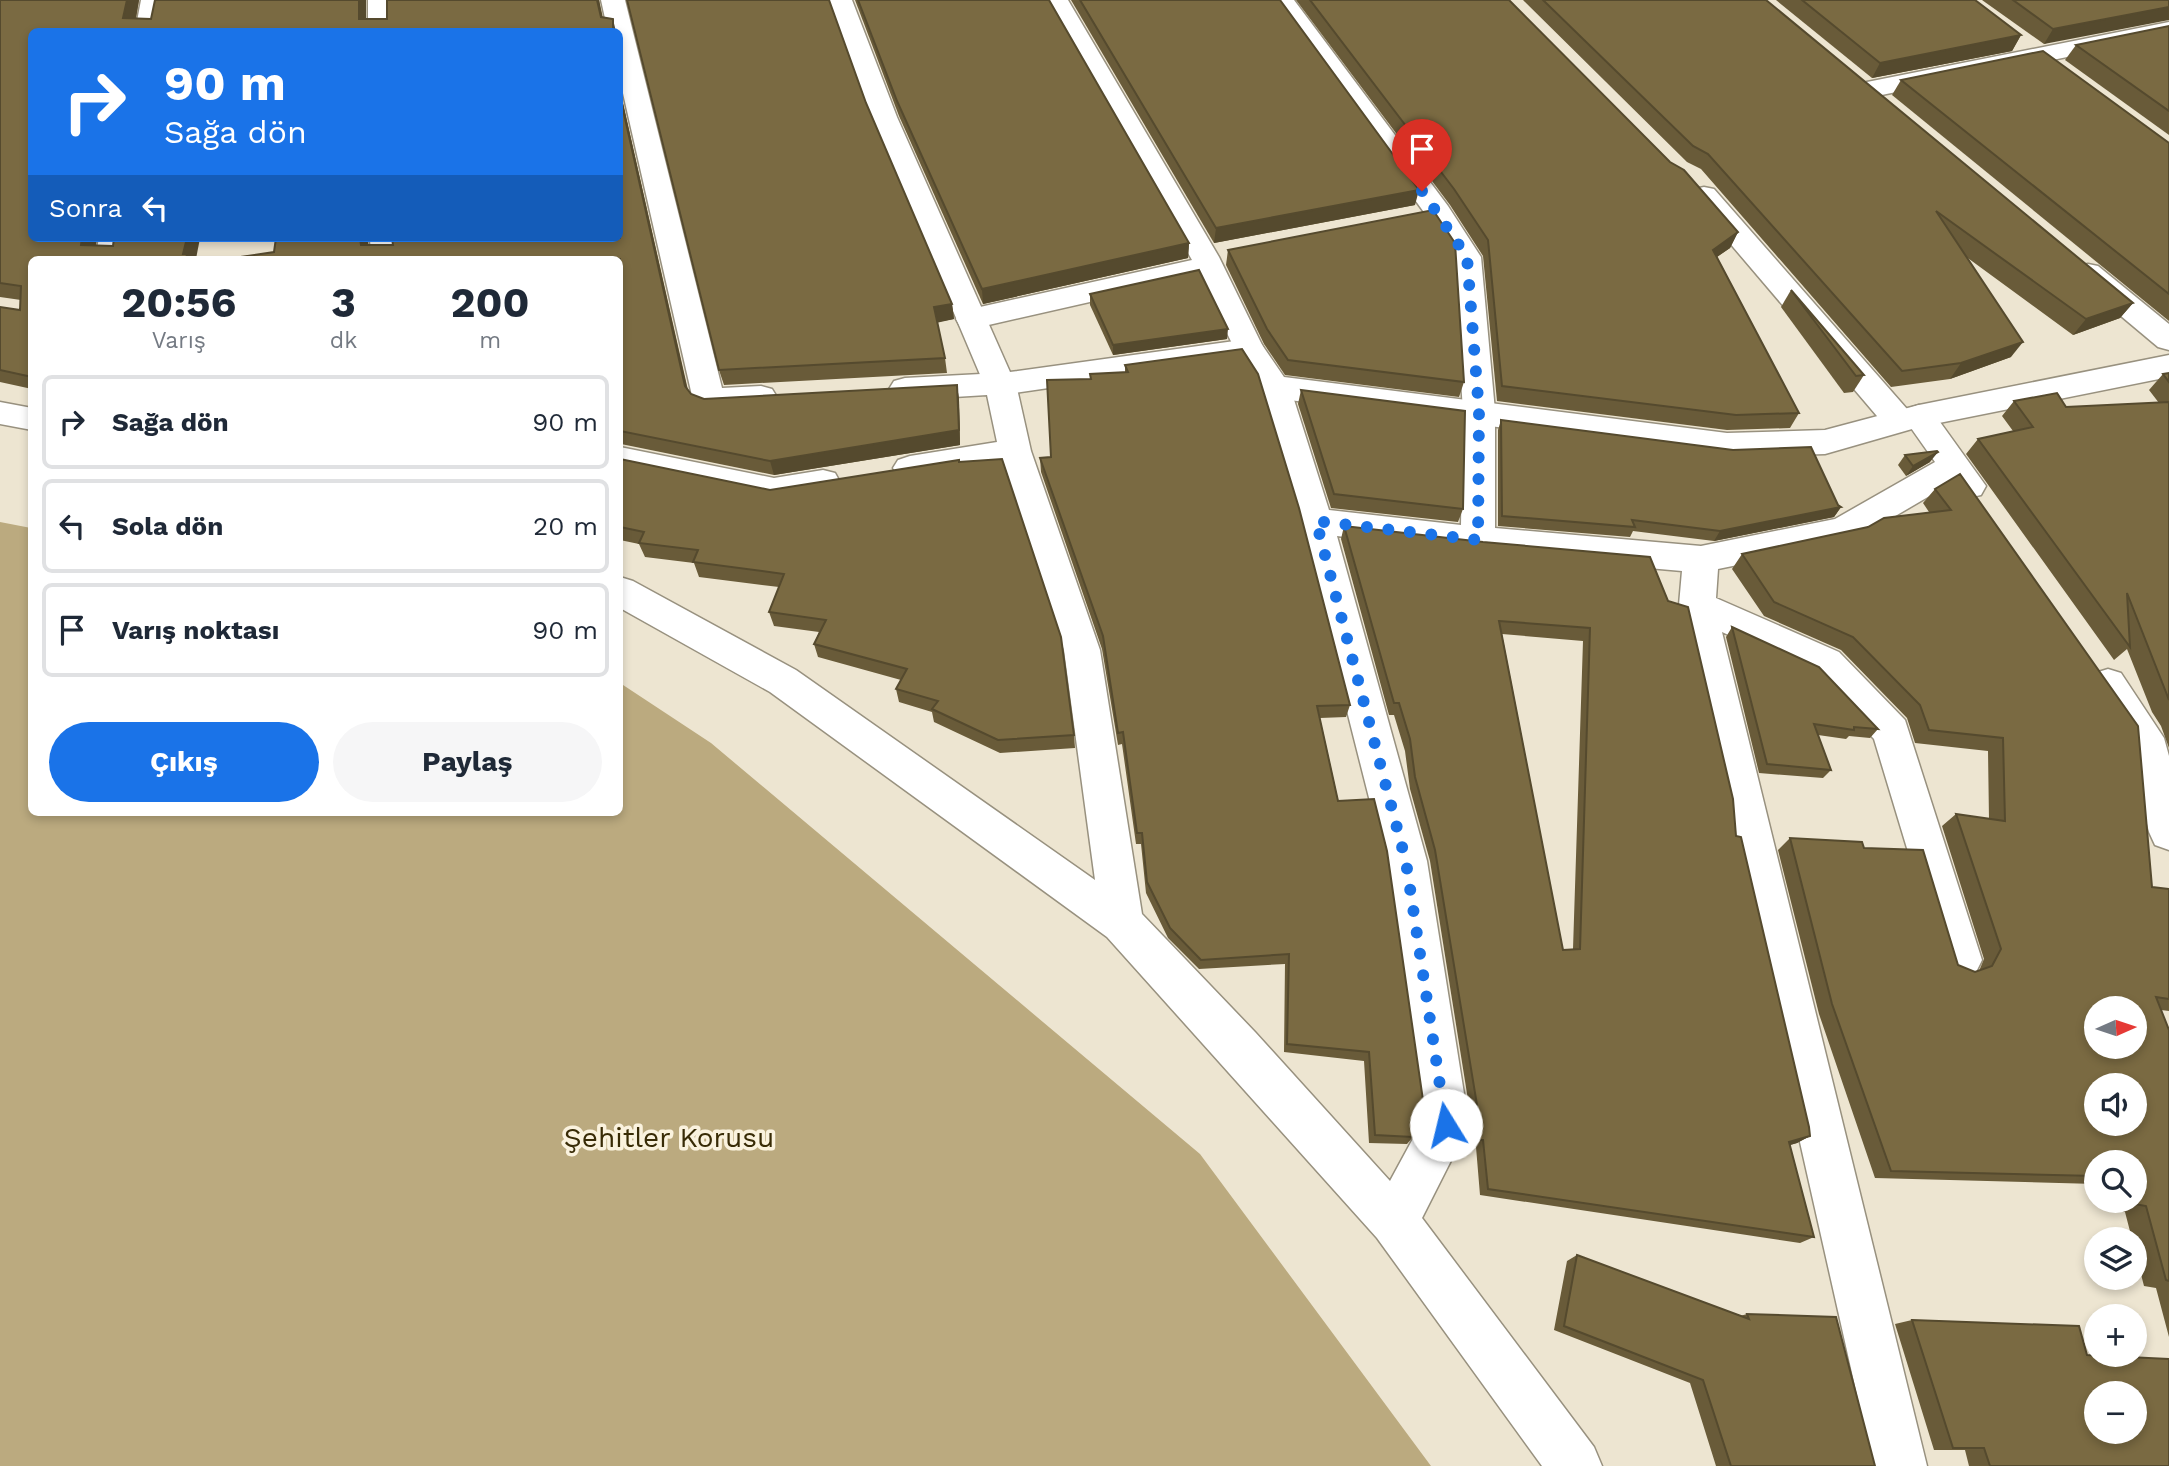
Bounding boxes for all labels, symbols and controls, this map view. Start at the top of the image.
text: 90 m [164,54,286,112]
icon: right [49,56,140,147]
text: Sağa dön [164,113,307,151]
pin [1392,119,1452,191]
icon: arrive [1403,130,1441,168]
icon: left [136,189,174,227]
text: Sonra [49,193,122,223]
text: 20:56 [121,278,236,327]
text: 3 [331,278,356,327]
text: 200 [451,278,530,327]
text: Varış [152,327,206,354]
text: dk [330,327,357,354]
text: m [479,327,501,354]
icon: right [53,403,91,441]
text: Sağa dön [112,407,229,437]
text: 90 m [532,407,598,437]
icon: left [53,507,91,545]
text: Sola dön [112,511,223,541]
text: 20 m [533,511,598,541]
icon: arrive [53,611,91,649]
text: Varış noktası [112,615,279,645]
text: 90 m [532,615,598,645]
button: Çıkış [49,722,319,802]
button: Paylaş [333,722,602,802]
north arrow [2084,996,2147,1059]
map controls [2084,996,2147,1444]
button: sound [2084,1073,2147,1136]
position arrow [1409,1088,1483,1162]
park label: Şehitler Korusu [564,1121,774,1154]
button: search [2084,1150,2147,1213]
button: layers [2084,1227,2147,1290]
button: + [2084,1304,2147,1367]
button: − [2084,1381,2147,1444]

